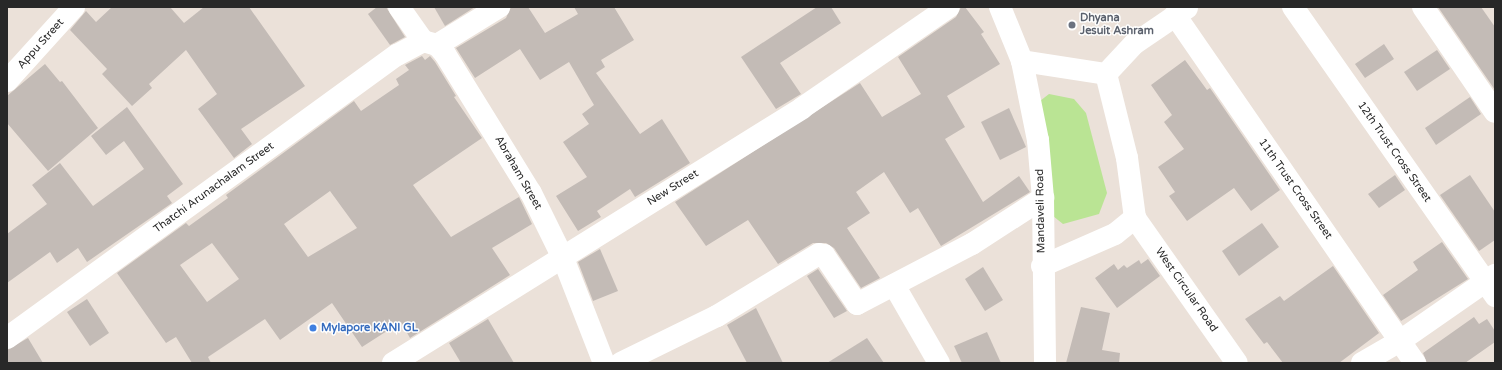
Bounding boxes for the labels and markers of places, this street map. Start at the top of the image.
place label: Dhyana Jesuit Ashram [1080,12,1154,38]
marker: Dhyana Jesuit Ashram [1067,20,1077,30]
place label: Mylapore KANI GL [321,321,418,335]
marker: Mylapore KANI GL [308,323,318,333]

